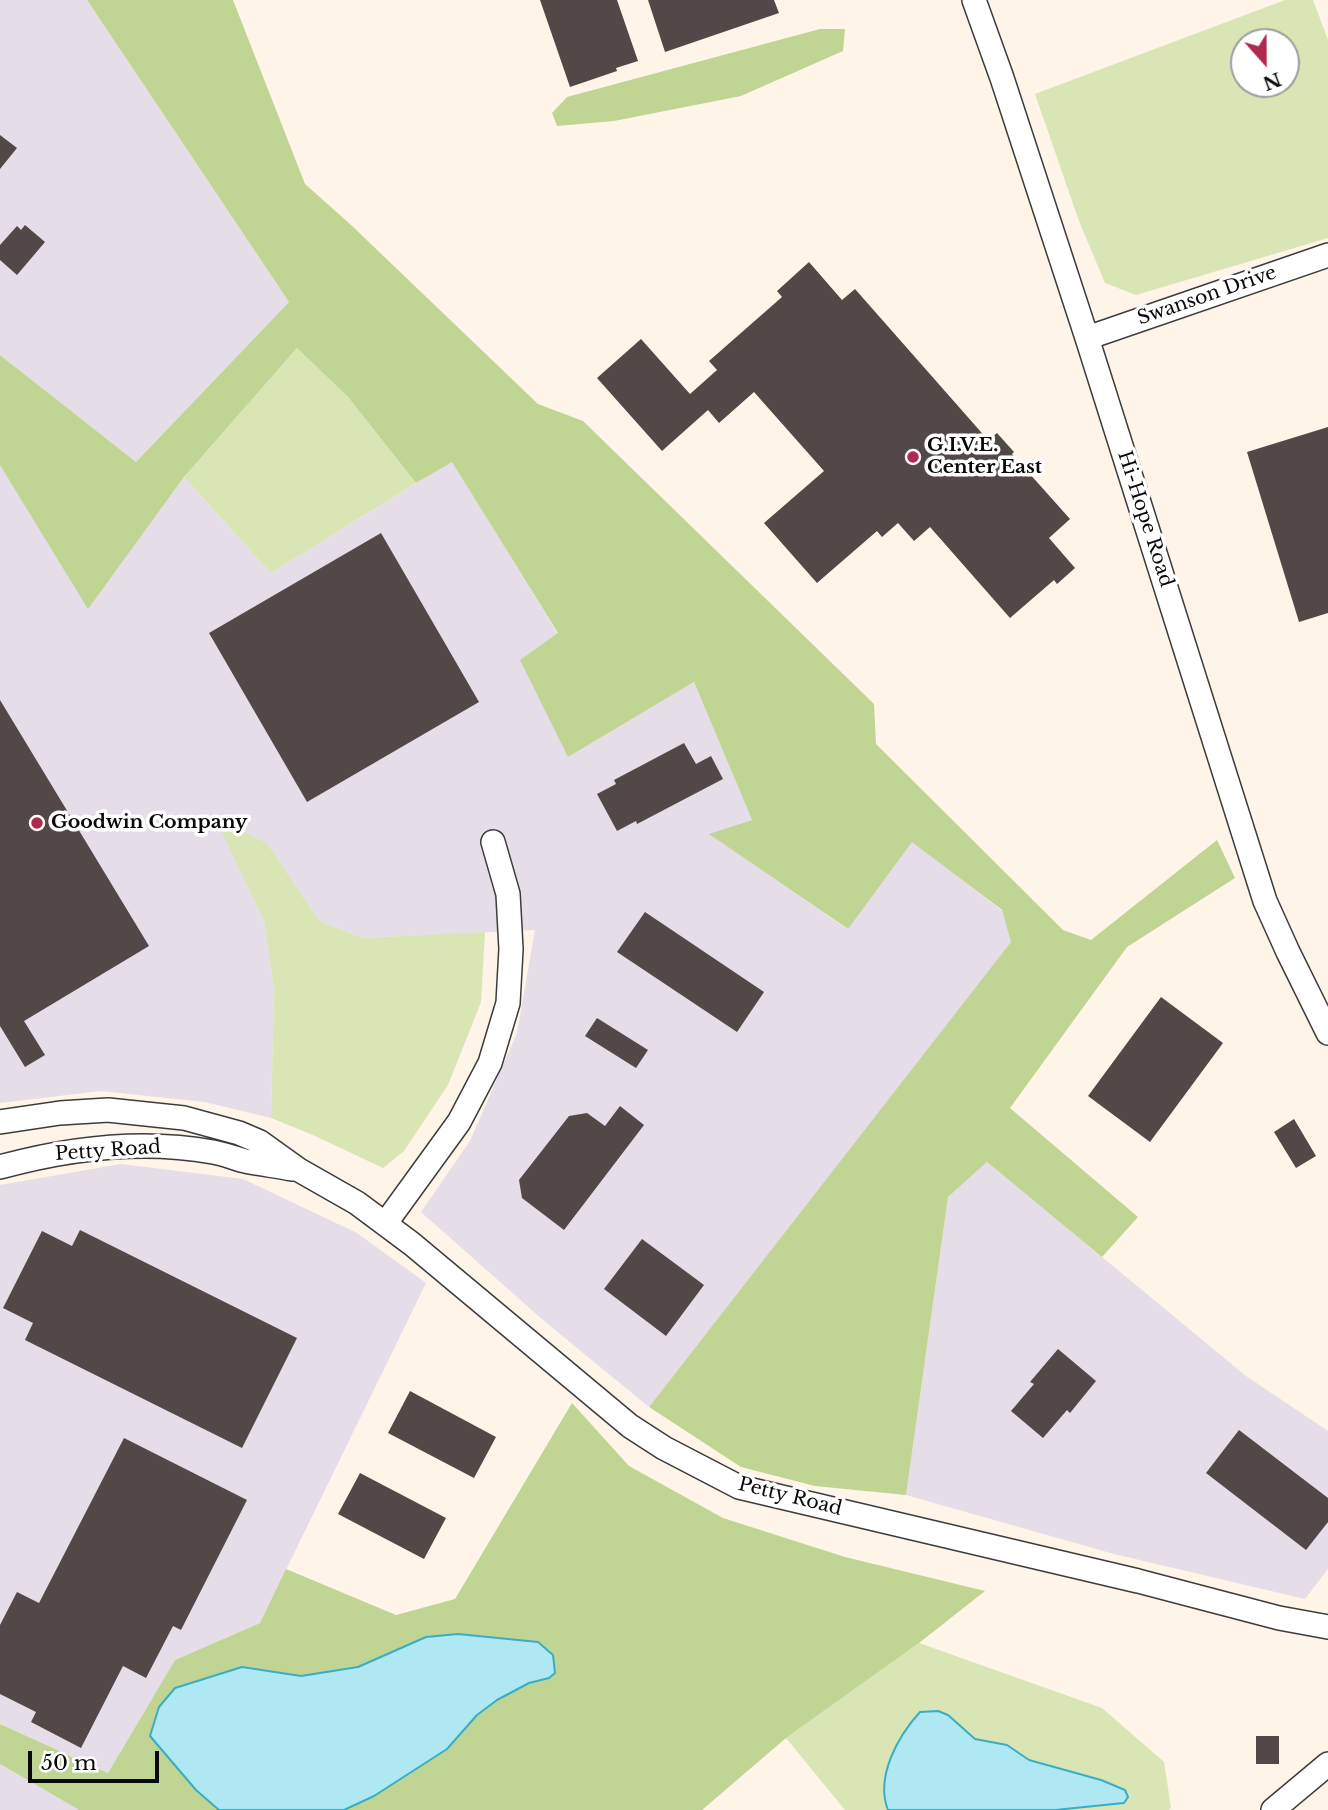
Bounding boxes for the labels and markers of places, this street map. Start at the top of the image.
place label: G.I.V.E. Center East [927,435,1042,479]
marker: G.I.V.E. Center East [905,449,921,465]
place label: Goodwin Company [51,812,247,834]
marker: Goodwin Company [29,815,45,831]

